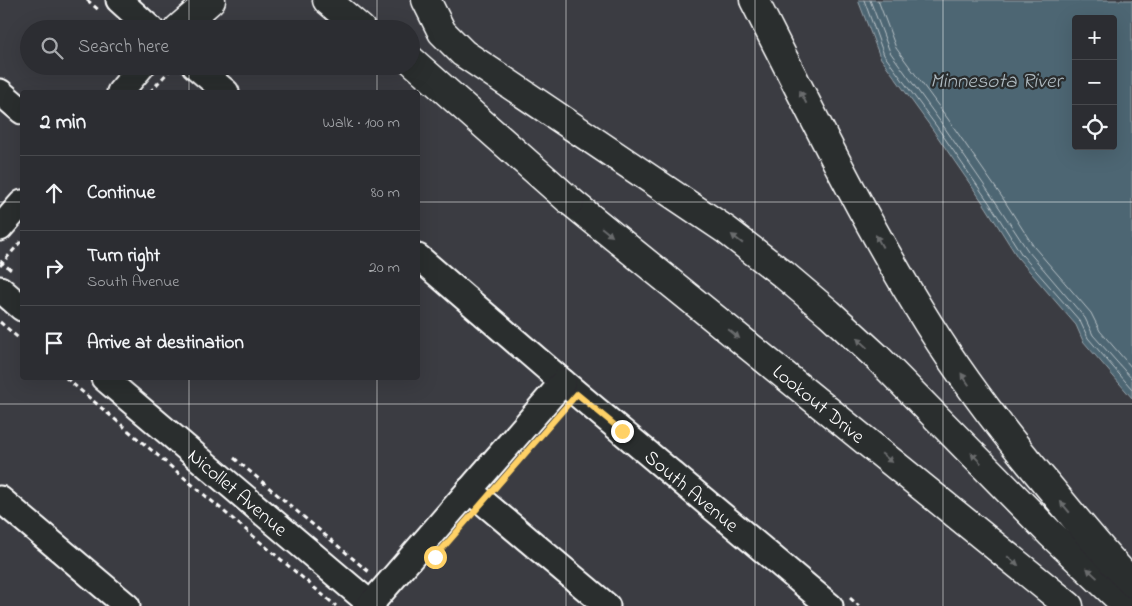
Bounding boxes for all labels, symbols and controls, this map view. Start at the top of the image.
map controls [1072,15,1117,150]
button: + [1072,15,1117,60]
search box [20,20,420,75]
icon: search [38,34,66,62]
text: Search here [78,34,169,61]
button: − [1072,60,1117,105]
water label: Minnesota River [930,67,1064,97]
one-way arrow [799,90,807,104]
button: locate [1072,105,1117,150]
text: 2 min [40,108,86,138]
text: Walk · 100 m [323,111,400,135]
icon: ahead [40,179,68,207]
text: Continue [87,180,155,207]
text: 80 m [371,181,400,205]
one-way arrow [601,226,614,237]
one-way arrow [731,233,744,244]
one-way arrow [875,234,884,248]
text: Turn right [87,243,160,270]
icon: right [40,254,68,282]
text: 20 m [369,256,400,280]
text: South Avenue [87,270,180,294]
one-way arrow [727,328,740,339]
icon: arrive [40,329,68,357]
text: Arrive at destination [87,330,244,357]
one-way arrow [856,337,868,349]
street label: Lookout Drive [765,359,870,452]
one-way arrow [960,372,970,385]
route end [611,420,634,443]
street label: Nicollet Avenue [180,443,293,545]
street label: South Avenue [637,444,744,541]
one-way arrow [880,453,893,464]
one-way arrow [970,453,982,465]
one-way arrow [1060,500,1071,513]
route start [424,546,447,569]
one-way arrow [1006,555,1019,566]
one-way arrow [1086,567,1098,579]

